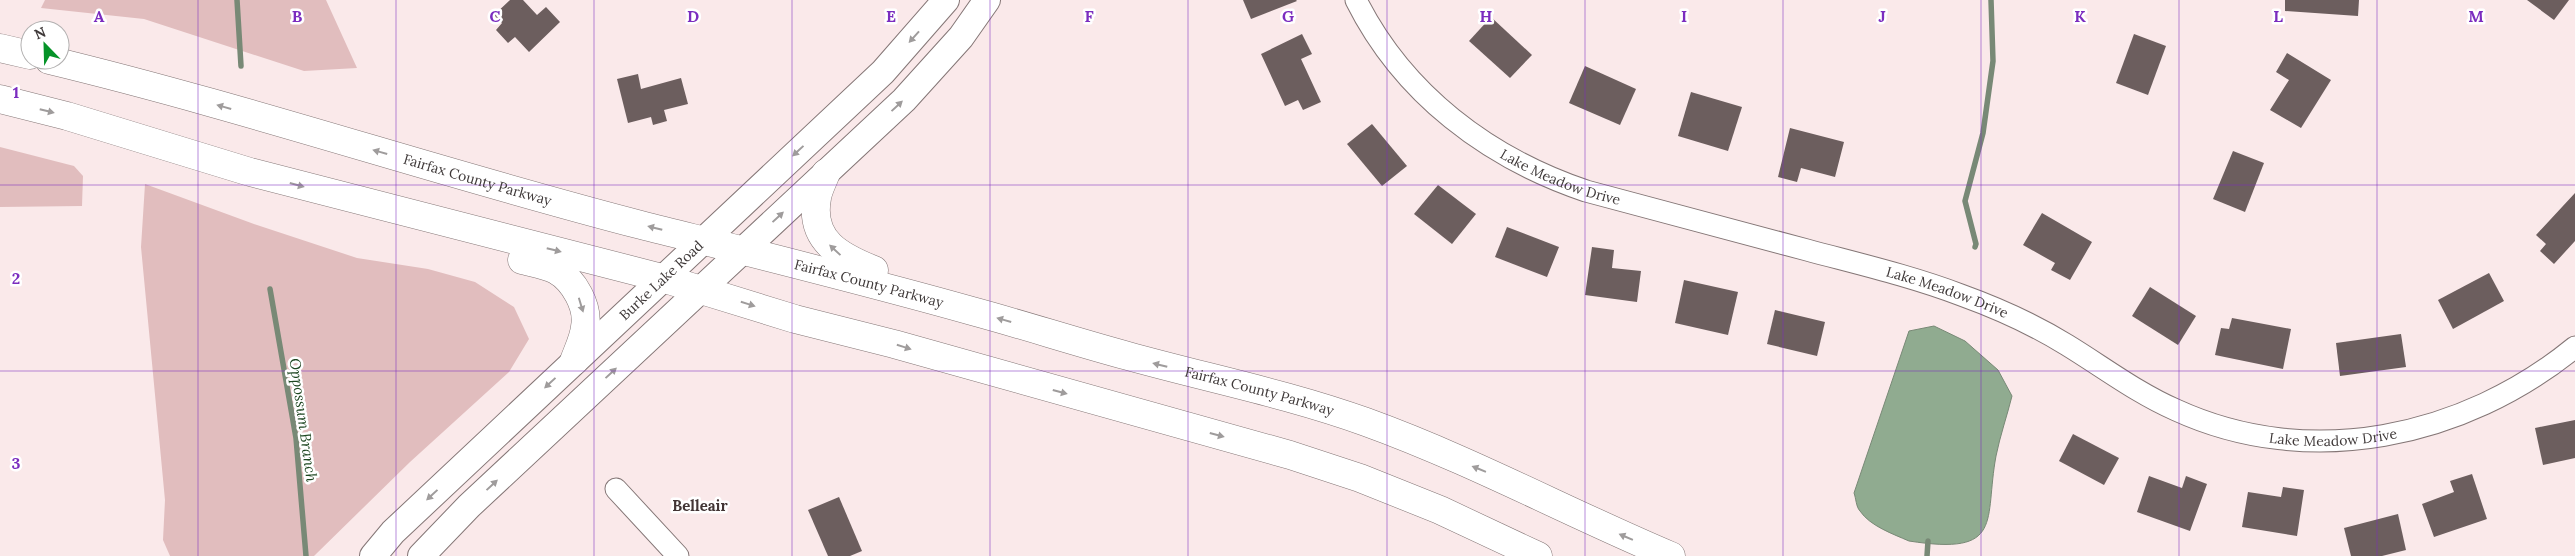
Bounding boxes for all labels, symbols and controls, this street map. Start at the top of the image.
text: A [94,6,105,26]
text: B [292,6,303,26]
text: C [489,6,501,26]
text: D [687,6,699,26]
text: E [886,6,896,26]
text: F [1084,6,1094,26]
text: G [1282,6,1294,26]
text: H [1480,6,1493,26]
text: I [1681,6,1687,26]
text: J [1878,6,1886,26]
text: K [2074,6,2086,26]
text: L [2273,6,2283,26]
text: M [2468,6,2484,26]
north arrow [20,20,70,70]
text: N [31,23,49,43]
one-way arrow [908,31,920,43]
text: 1 [13,82,19,102]
one-way arrow [890,100,902,112]
one-way arrow [216,103,232,111]
one-way arrow [40,107,55,115]
one-way arrow [793,145,805,157]
street label: Lake Meadow Drive [1497,145,1623,209]
one-way arrow [373,148,388,156]
street label: Fairfax County Parkway [401,150,554,210]
one-way arrow [289,181,304,189]
one-way arrow [772,211,784,223]
one-way arrow [647,224,662,232]
street label: Burke Lake Road [615,237,707,324]
one-way arrow [829,244,841,256]
one-way arrow [547,246,562,254]
street label: Fairfax County Parkway [793,255,946,312]
street label: Lake Meadow Drive [1884,262,2011,322]
text: 2 [12,268,20,288]
one-way arrow [578,298,586,313]
one-way arrow [740,300,755,308]
one-way arrow [996,315,1011,323]
one-way arrow [897,343,912,351]
water label: Oppossum Branch [285,357,322,483]
one-way arrow [1152,360,1167,368]
street label: Fairfax County Parkway [1183,362,1337,420]
one-way arrow [604,368,617,379]
one-way arrow [543,378,556,389]
one-way arrow [1053,388,1068,396]
street label: Lake Meadow Drive [2268,424,2399,450]
one-way arrow [1210,431,1225,439]
text: 3 [12,453,21,473]
one-way arrow [1472,464,1486,472]
one-way arrow [486,479,498,491]
one-way arrow [426,489,438,501]
district label: Belleair [672,496,728,515]
one-way arrow [1619,533,1633,541]

